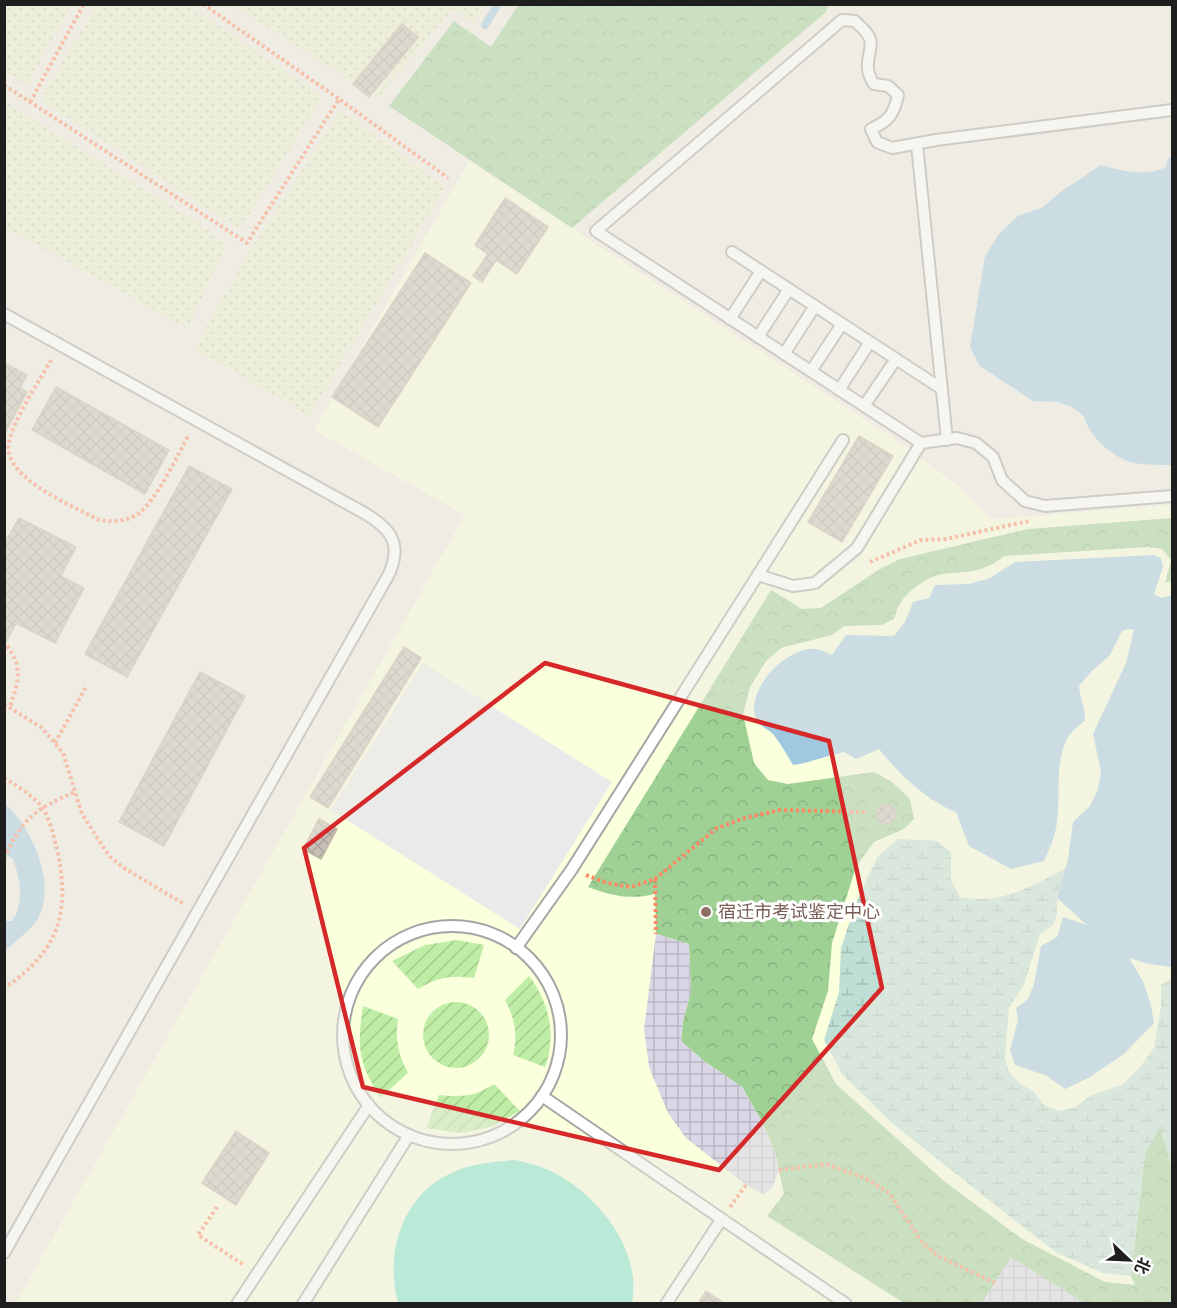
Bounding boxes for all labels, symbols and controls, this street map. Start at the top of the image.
place label: 宿迁市考试鉴定中心 [718,901,880,923]
marker: 宿迁市考试鉴定中心 [699,905,713,919]
north arrow [1099,1230,1159,1290]
text: 北 [1130,1255,1154,1277]

